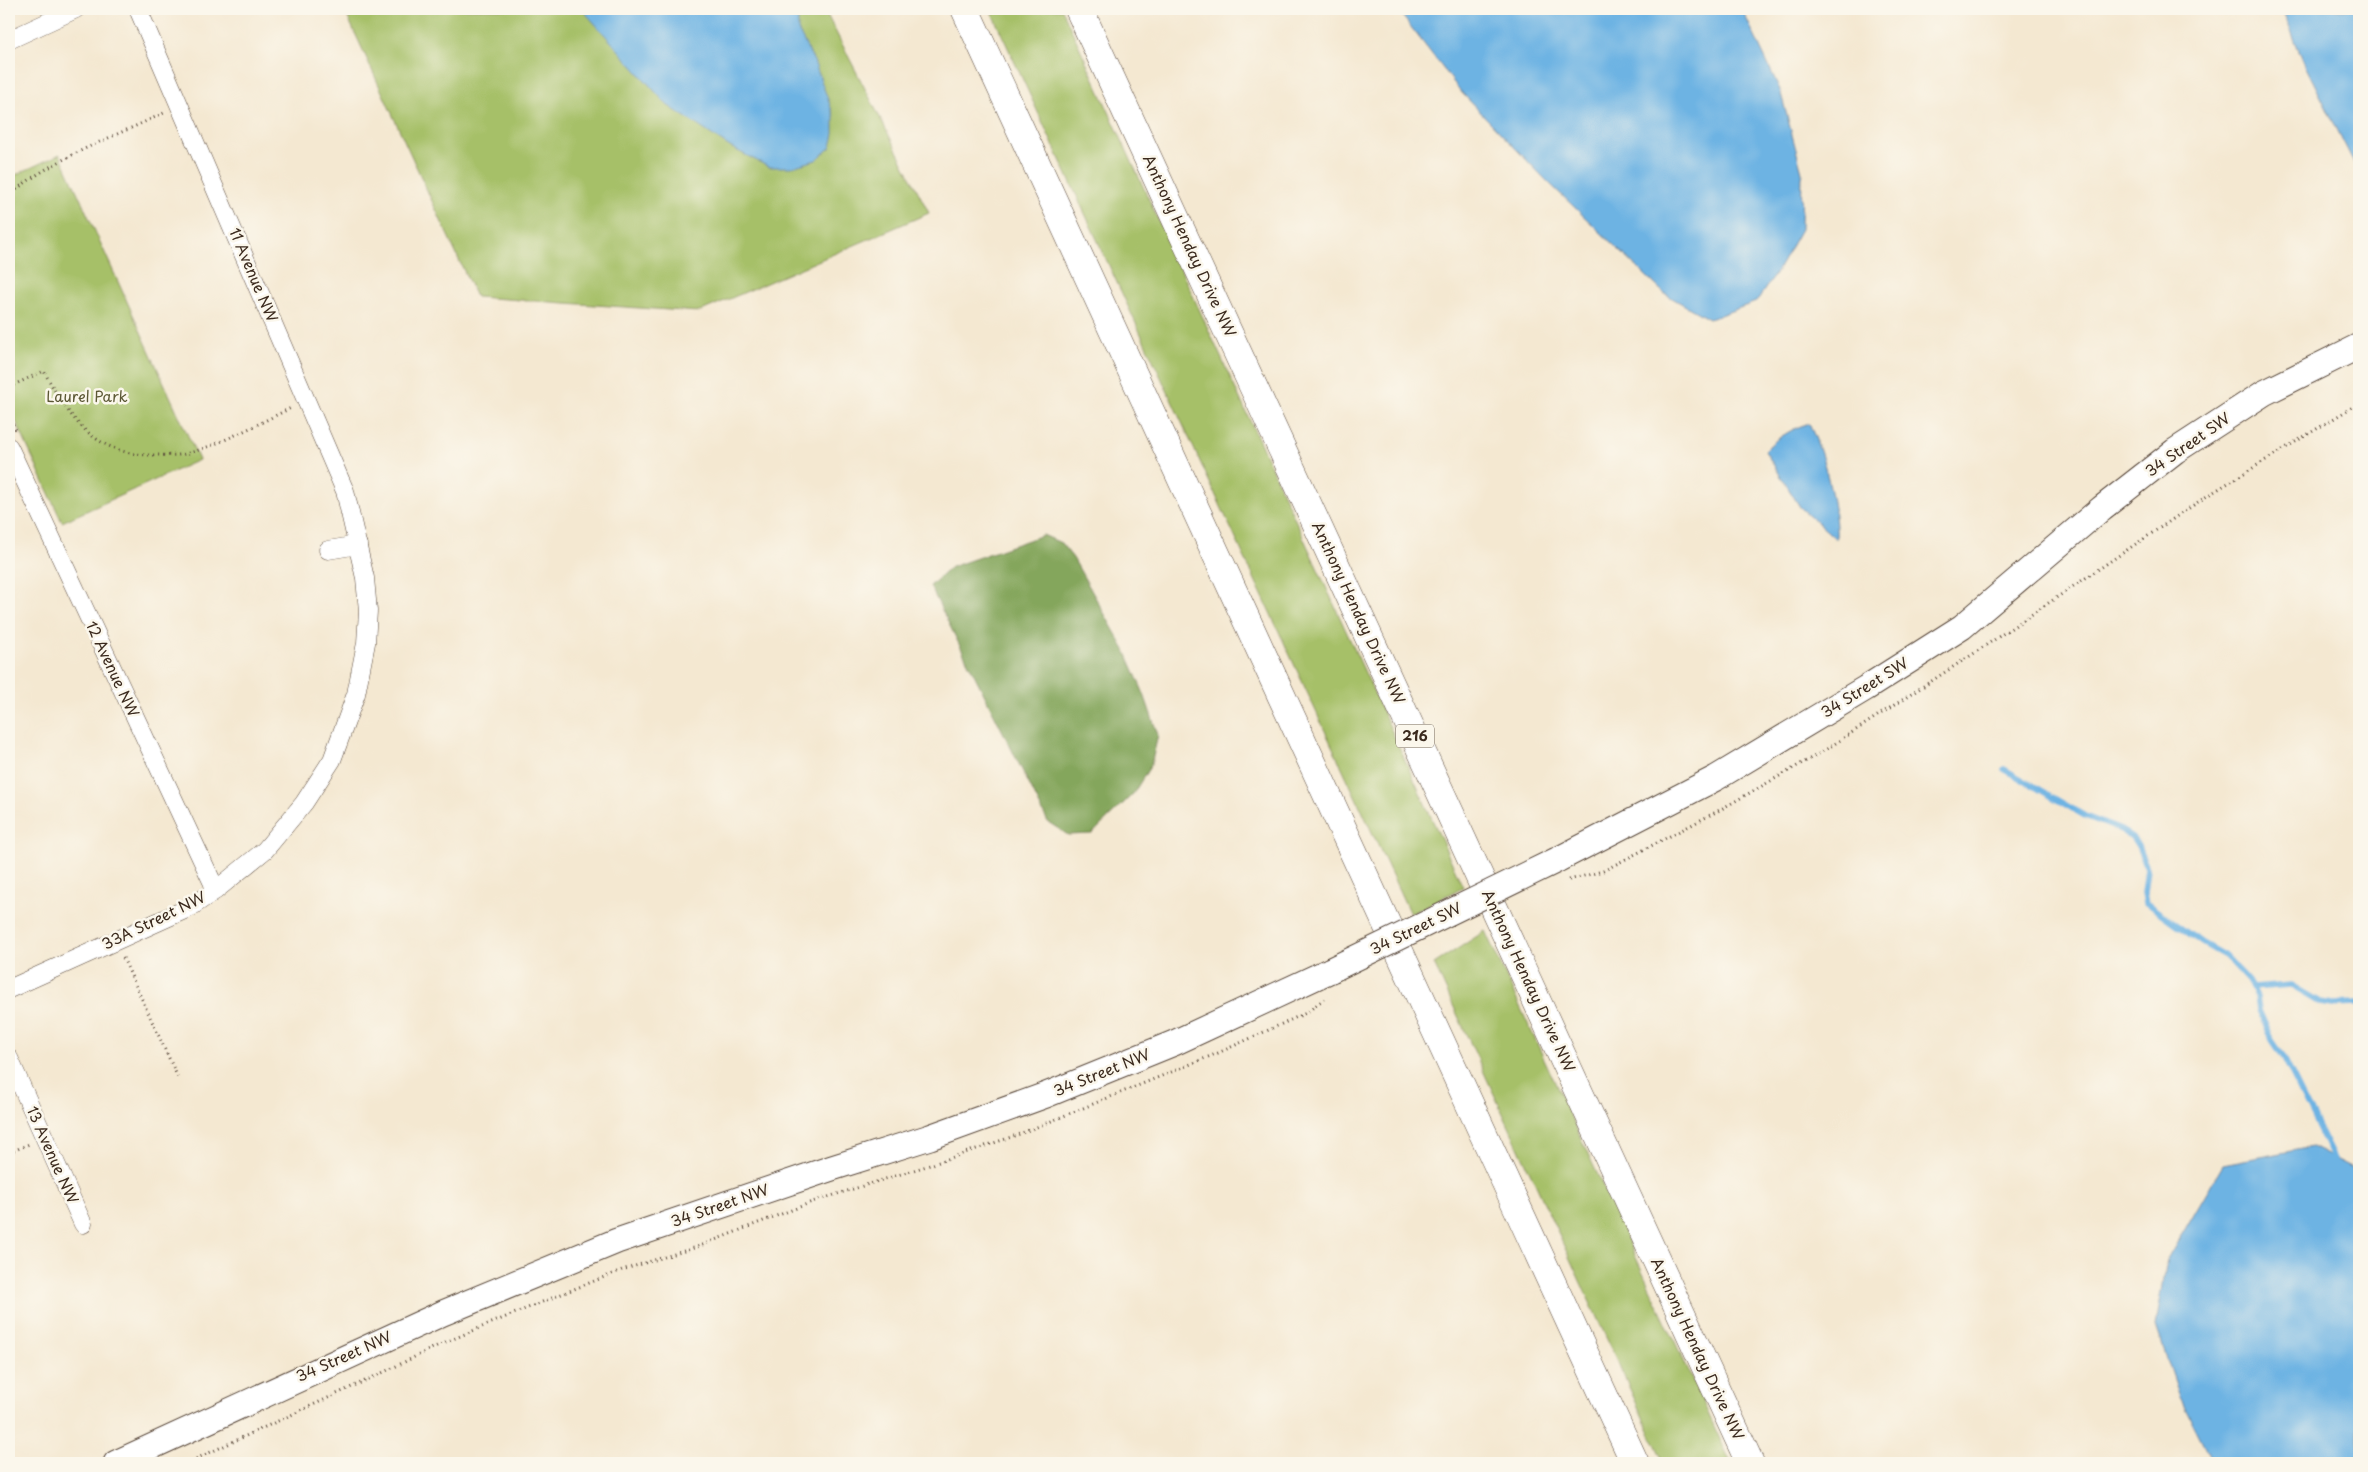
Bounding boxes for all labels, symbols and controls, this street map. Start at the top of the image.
street label: Anthony Henday Drive NW [1138,150,1243,341]
street label: 11 Avenue NW [224,224,285,326]
park label: Laurel Park [46,384,128,407]
street label: 34 Street SW [2140,406,2234,482]
street label: Anthony Henday Drive NW [1307,517,1412,708]
street label: 12 Avenue NW [81,617,146,721]
street label: 34 Street SW [1816,651,1912,723]
road number: 216 [1396,724,1434,748]
street label: 33A Street NW [97,885,209,955]
street label: Anthony Henday Drive NW [1477,885,1582,1076]
street label: 34 Street SW [1366,896,1465,960]
street label: 34 Street NW [1050,1042,1153,1101]
street label: 13 Avenue NW [22,1102,85,1207]
street label: 34 Street NW [667,1177,772,1232]
street label: Anthony Henday Drive NW [1646,1253,1751,1444]
street label: 34 Street NW [292,1324,395,1387]

